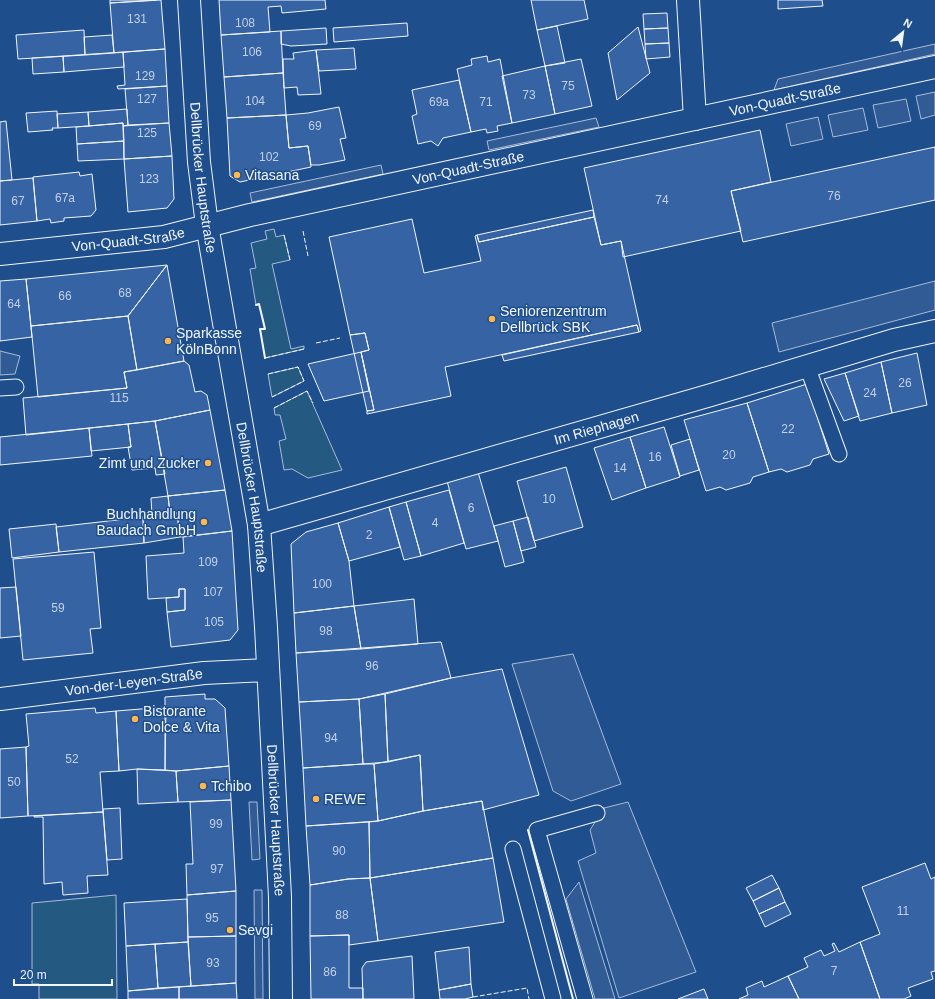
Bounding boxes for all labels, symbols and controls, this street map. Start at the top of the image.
house number: 131 [127,12,147,26]
north arrow [883,12,923,52]
house number: 108 [235,16,255,30]
text: N [901,16,914,30]
house number: 106 [242,45,262,59]
house number: 129 [135,69,155,83]
house number: 75 [561,79,575,93]
street label: Von-Quadt-Straße [728,80,842,119]
house number: 73 [522,88,536,102]
house number: 127 [137,92,157,106]
house number: 104 [245,94,265,108]
house number: 69a [429,95,449,109]
house number: 71 [479,95,493,109]
street label: Dellbrücker Hauptstraße [187,101,220,254]
house number: 69 [308,119,322,133]
house number: 125 [137,126,157,140]
street label: Von-Quadt-Straße [411,148,526,188]
house number: 102 [259,150,279,164]
place label: Vitasana [245,167,299,183]
marker: Vitasana [232,170,242,180]
house number: 123 [139,172,159,186]
house number: 76 [827,189,841,203]
house number: 67a [55,191,75,205]
house number: 74 [655,193,669,207]
house number: 67 [11,194,25,208]
street label: Von-Quadt-Straße [71,224,187,255]
house number: 68 [118,286,132,300]
house number: 66 [58,289,72,303]
house number: 64 [7,297,21,311]
place label: Seniorenzentrum Dellbrück SBK [500,303,607,335]
marker: Seniorenzentrum Dellbrück SBK [487,314,497,324]
place label: Sparkasse KölnBonn [176,325,242,357]
marker: Sparkasse KölnBonn [163,336,173,346]
house number: 26 [898,376,912,390]
house number: 24 [863,386,877,400]
house number: 115 [109,391,129,405]
street label: Im Riephagen [552,408,640,448]
street label: Dellbrücker Hauptstraße [233,421,270,573]
house number: 22 [781,422,795,436]
house number: 20 [722,448,736,462]
house number: 16 [648,450,662,464]
place label: Zimt und Zucker [99,455,200,471]
marker: Zimt und Zucker [203,458,213,468]
house number: 14 [613,461,627,475]
house number: 10 [542,492,556,506]
house number: 6 [468,501,475,515]
place label: Buchhandlung Baudach GmbH [96,506,196,538]
house number: 4 [432,516,439,530]
marker: Buchhandlung Baudach GmbH [199,517,209,527]
house number: 2 [366,528,373,542]
house number: 109 [198,555,218,569]
house number: 100 [312,577,332,591]
house number: 107 [203,585,223,599]
house number: 59 [51,601,65,615]
house number: 105 [204,615,224,629]
house number: 98 [319,624,333,638]
house number: 96 [365,659,379,673]
street label: Von-der-Leyen-Straße [64,665,204,699]
place label: Bistorante Dolce & Vita [143,703,220,735]
marker: Bistorante Dolce & Vita [130,714,140,724]
house number: 94 [324,731,338,745]
street label: Dellbrücker Hauptstraße [264,744,288,897]
house number: 52 [65,752,79,766]
house number: 50 [7,775,21,789]
place label: Tchibo [211,778,252,794]
marker: Tchibo [198,781,208,791]
place label: REWE [324,791,366,807]
marker: REWE [311,794,321,804]
house number: 99 [209,817,223,831]
house number: 90 [332,844,346,858]
house number: 97 [210,862,224,876]
house number: 11 [897,904,910,918]
house number: 88 [335,908,349,922]
house number: 95 [205,911,219,925]
place label: Sevgi [238,922,273,938]
marker: Sevgi [225,925,235,935]
house number: 93 [206,956,220,970]
scale bar [14,961,112,987]
house number: 7 [831,964,838,978]
house number: 86 [323,965,337,979]
text: 20 m [20,968,47,982]

